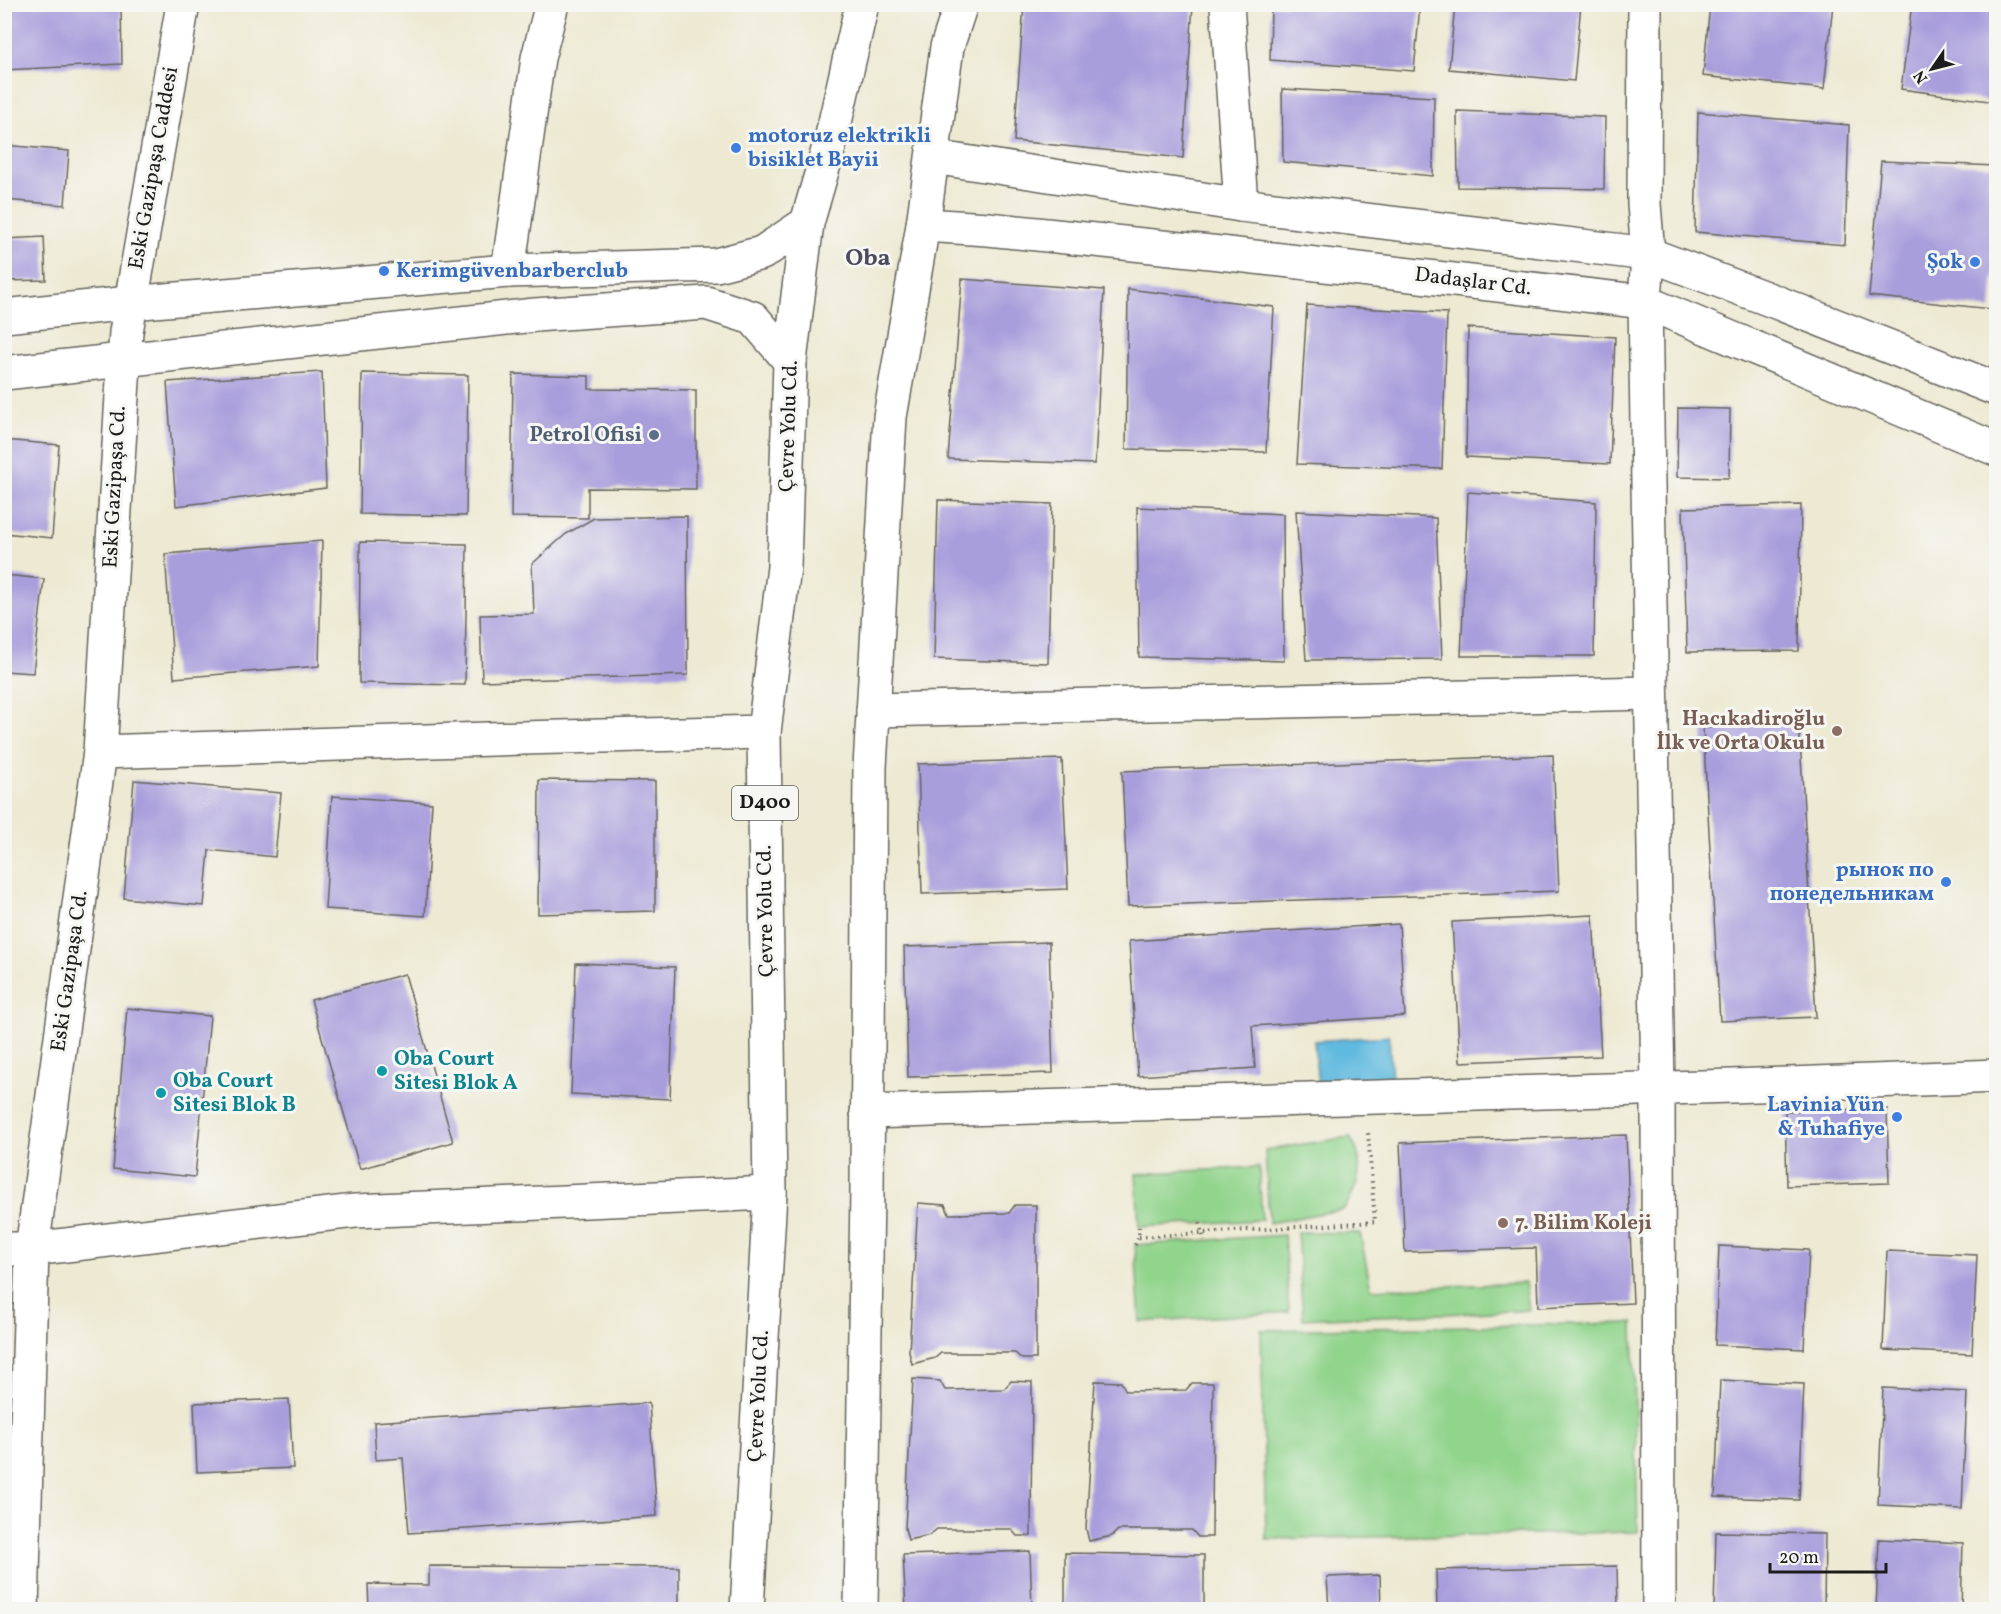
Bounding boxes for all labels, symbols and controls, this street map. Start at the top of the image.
north arrow [1902,39,1962,99]
street label: Eski Gazipaşa Caddesi [122,64,186,272]
text: N [1909,65,1934,88]
place label: motoruz elektrikli bisiklet Bayii [748,122,931,175]
marker: motoruz elektrikli bisiklet Bayii [729,141,743,155]
district label: Oba [845,242,891,276]
place label: Şok [1927,248,1963,277]
marker: Şok [1968,255,1982,269]
place label: Kerimgüvenbarberclub [396,257,628,286]
street label: Dadaşlar Cd. [1413,260,1533,304]
marker: Kerimgüvenbarberclub [377,264,391,278]
street label: Çevre Yolu Cd. [772,360,806,492]
street label: Eski Gazipaşa Cd. [96,405,134,569]
place label: Petrol Ofisi [530,421,642,450]
marker: Petrol Ofisi [647,428,661,442]
place label: Hacıkadiroğlu İlk ve Orta Okulu [1657,705,1825,758]
marker: Hacıkadiroğlu İlk ve Orta Okulu [1830,724,1844,738]
road number: D400 [732,786,798,820]
street label: Çevre Yolu Cd. [750,845,782,977]
place label: рынок по понедельникам [1770,856,1934,909]
marker: рынок по понедельникам [1939,875,1953,889]
street label: Eski Gazipaşa Cd. [44,888,96,1054]
place label: Oba Court Sitesi Blok A [394,1045,518,1098]
marker: Oba Court Sitesi Blok A [375,1064,389,1078]
place label: Oba Court Sitesi Blok B [173,1067,296,1120]
marker: Oba Court Sitesi Blok B [154,1086,168,1100]
place label: Lavinia Yün & Tuhafiye [1767,1091,1885,1144]
marker: Lavinia Yün & Tuhafiye [1890,1110,1904,1124]
place label: 7. Bilim Koleji [1515,1209,1652,1238]
marker: 7. Bilim Koleji [1496,1216,1510,1230]
street label: Çevre Yolu Cd. [741,1329,777,1463]
scale bar [1770,1536,1886,1574]
text: 20 m [1779,1546,1819,1571]

